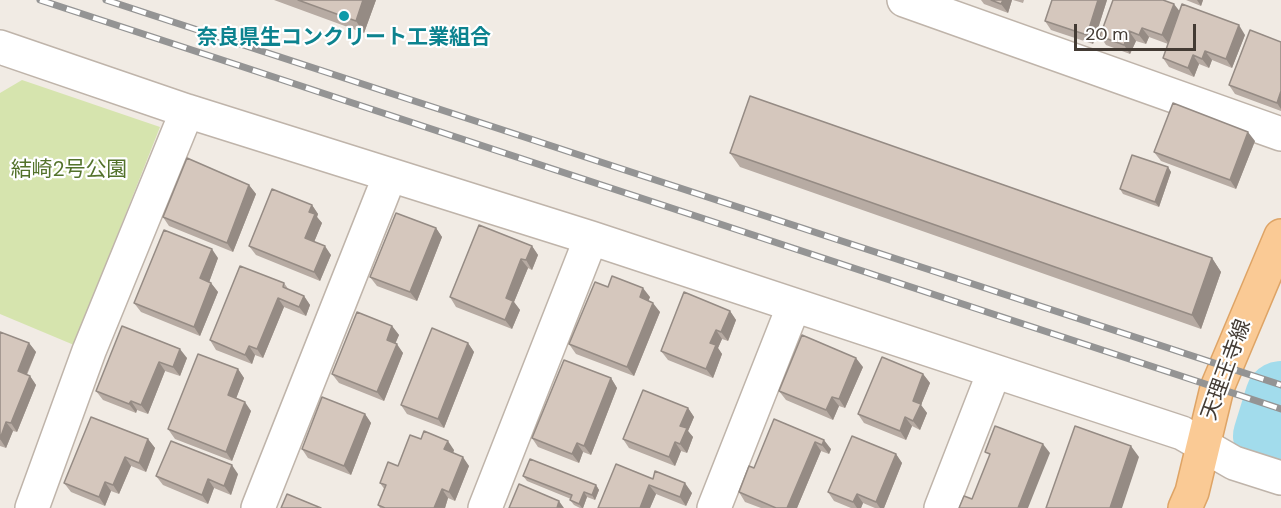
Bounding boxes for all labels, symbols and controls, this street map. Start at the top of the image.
marker: 奈良県生コンクリート工業組合 [337,9,351,23]
scale bar [1077,12,1198,50]
text: 20 m [1085,22,1128,46]
place label: 奈良県生コンクリート工業組合 [197,25,491,51]
park label: 結崎2号公園 [10,157,128,183]
street label: 天理王寺線 [1197,316,1257,424]

